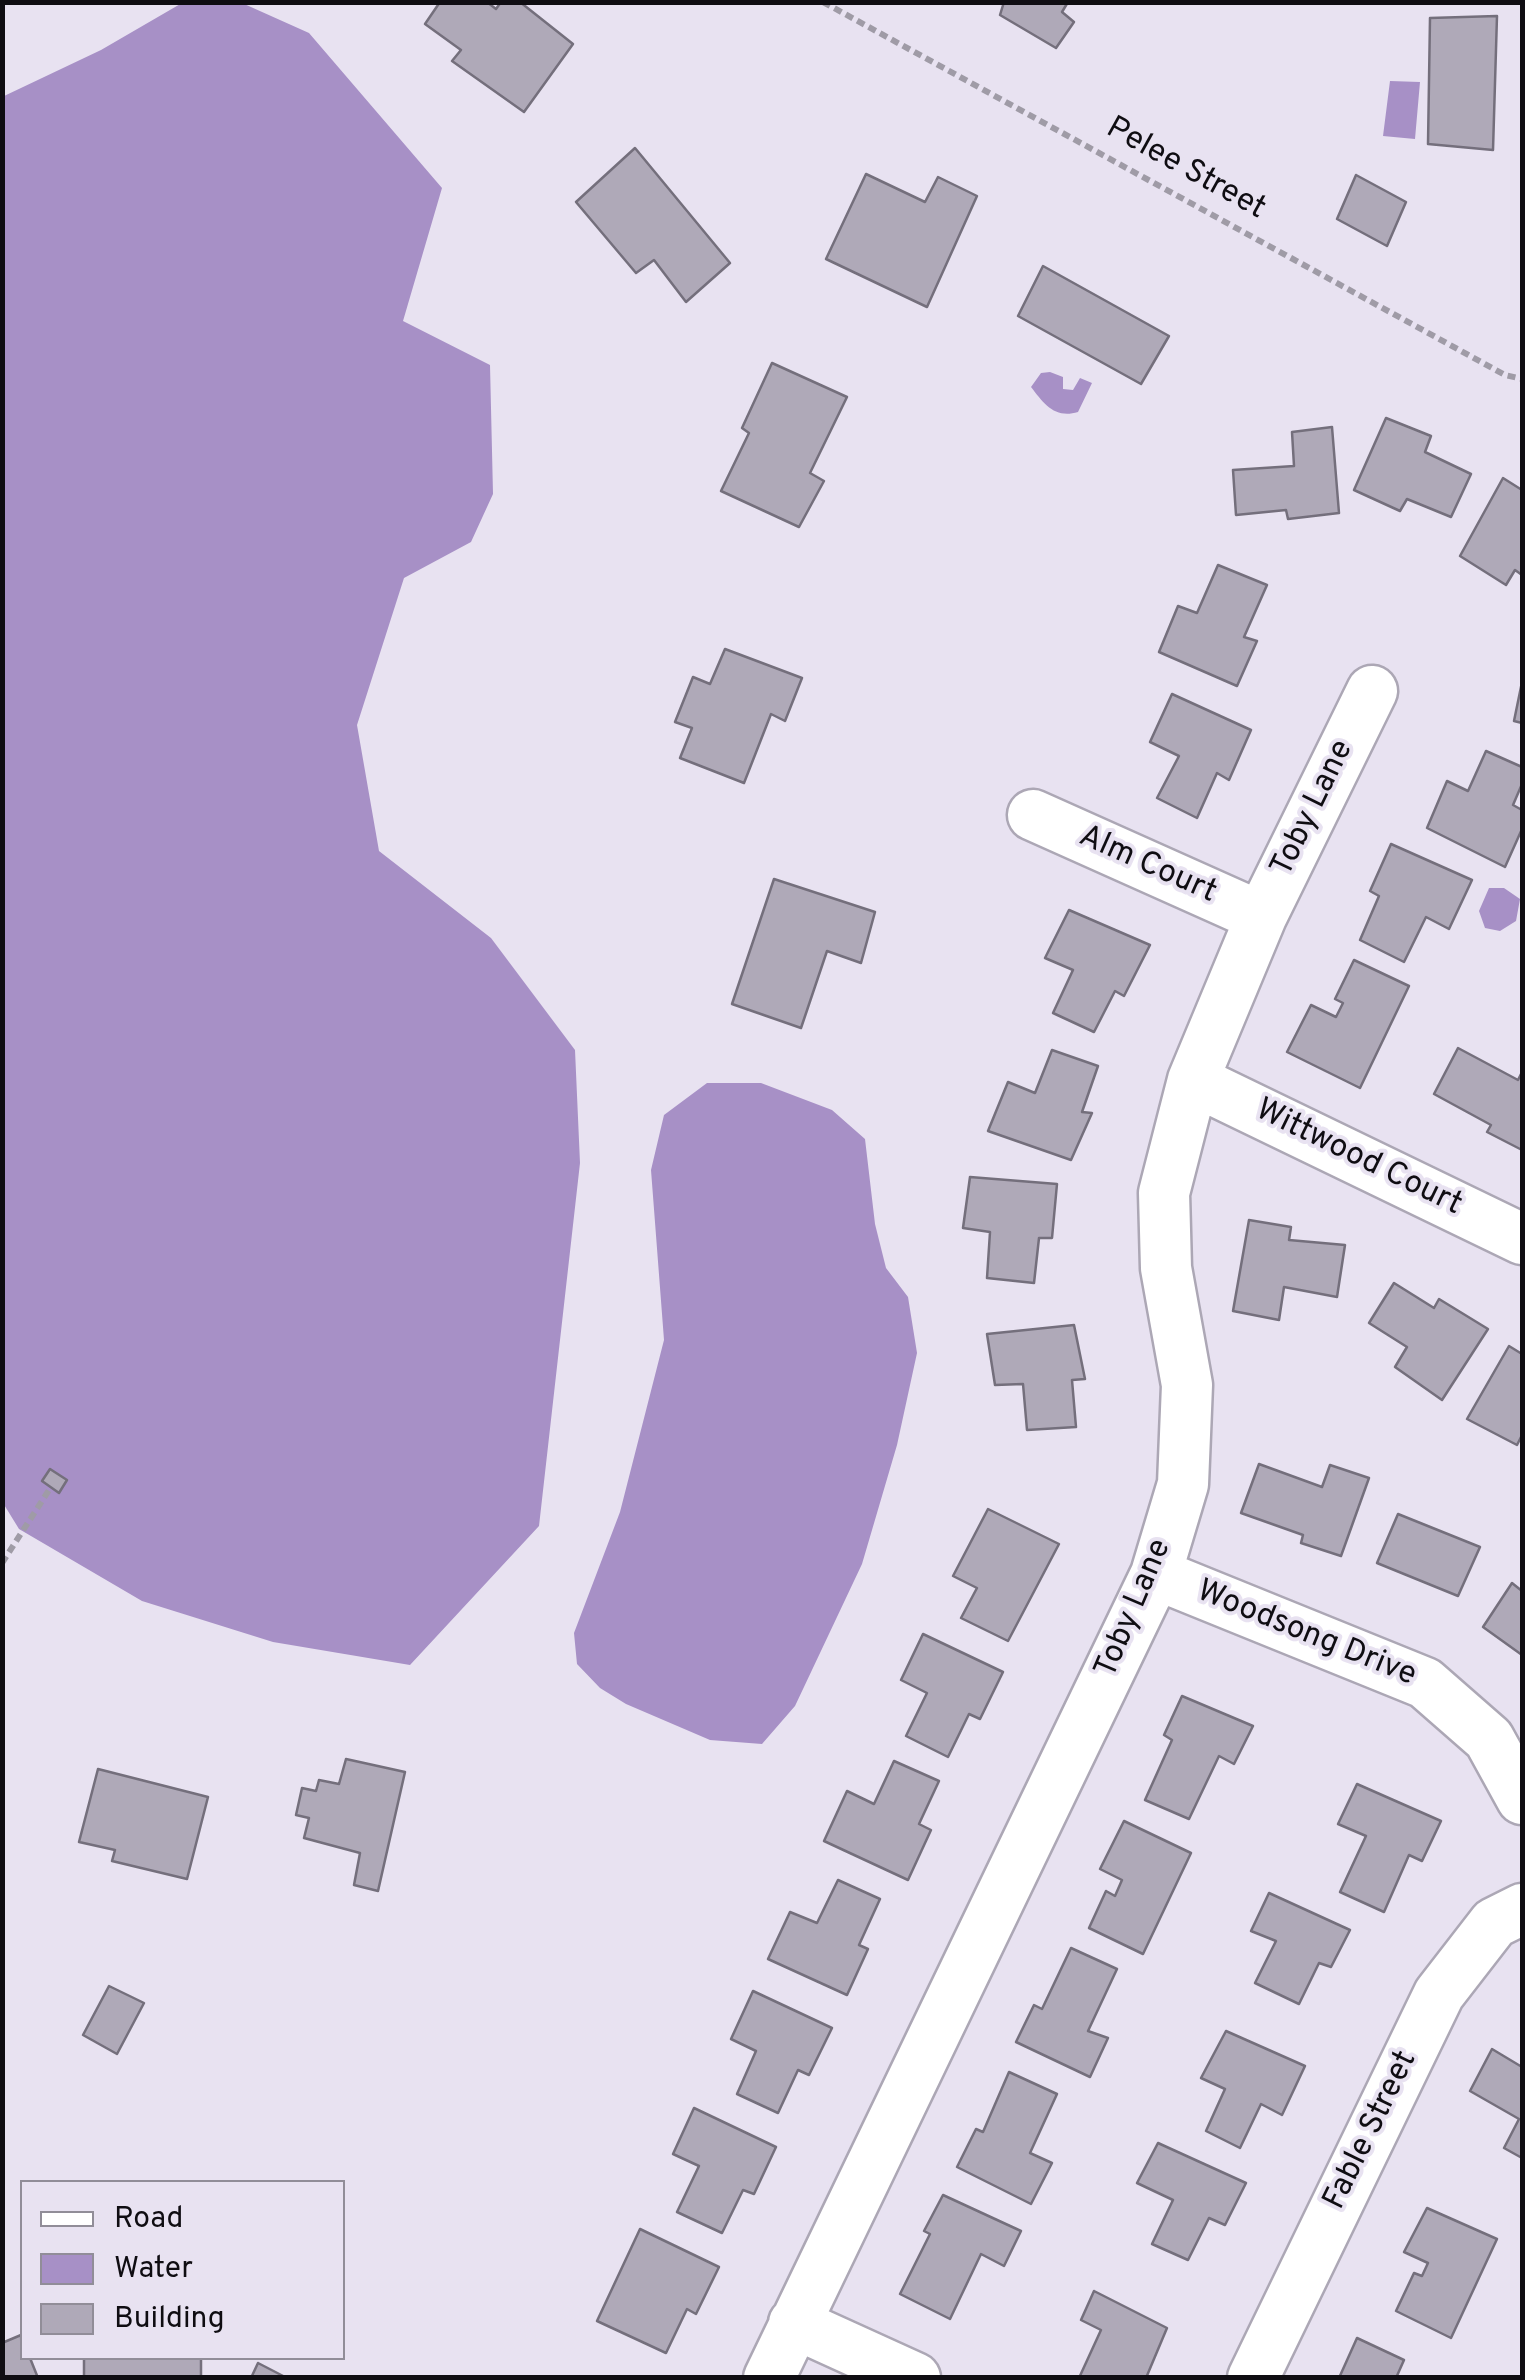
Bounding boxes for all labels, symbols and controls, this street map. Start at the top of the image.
street label: Pelee Street [1099,110,1271,230]
street label: Toby Lane [1265,735,1363,883]
street label: Alm Court [1072,819,1222,913]
street label: Wittwood Court [1249,1092,1467,1226]
street label: Toby Lane [1089,1534,1181,1684]
street label: Woodsong Drive [1191,1574,1421,1696]
street label: Fable Street [1317,2046,1427,2216]
legend [20,2180,345,2360]
text: Road [114,2201,183,2238]
text: Water [114,2251,193,2288]
text: Building [114,2301,225,2338]

